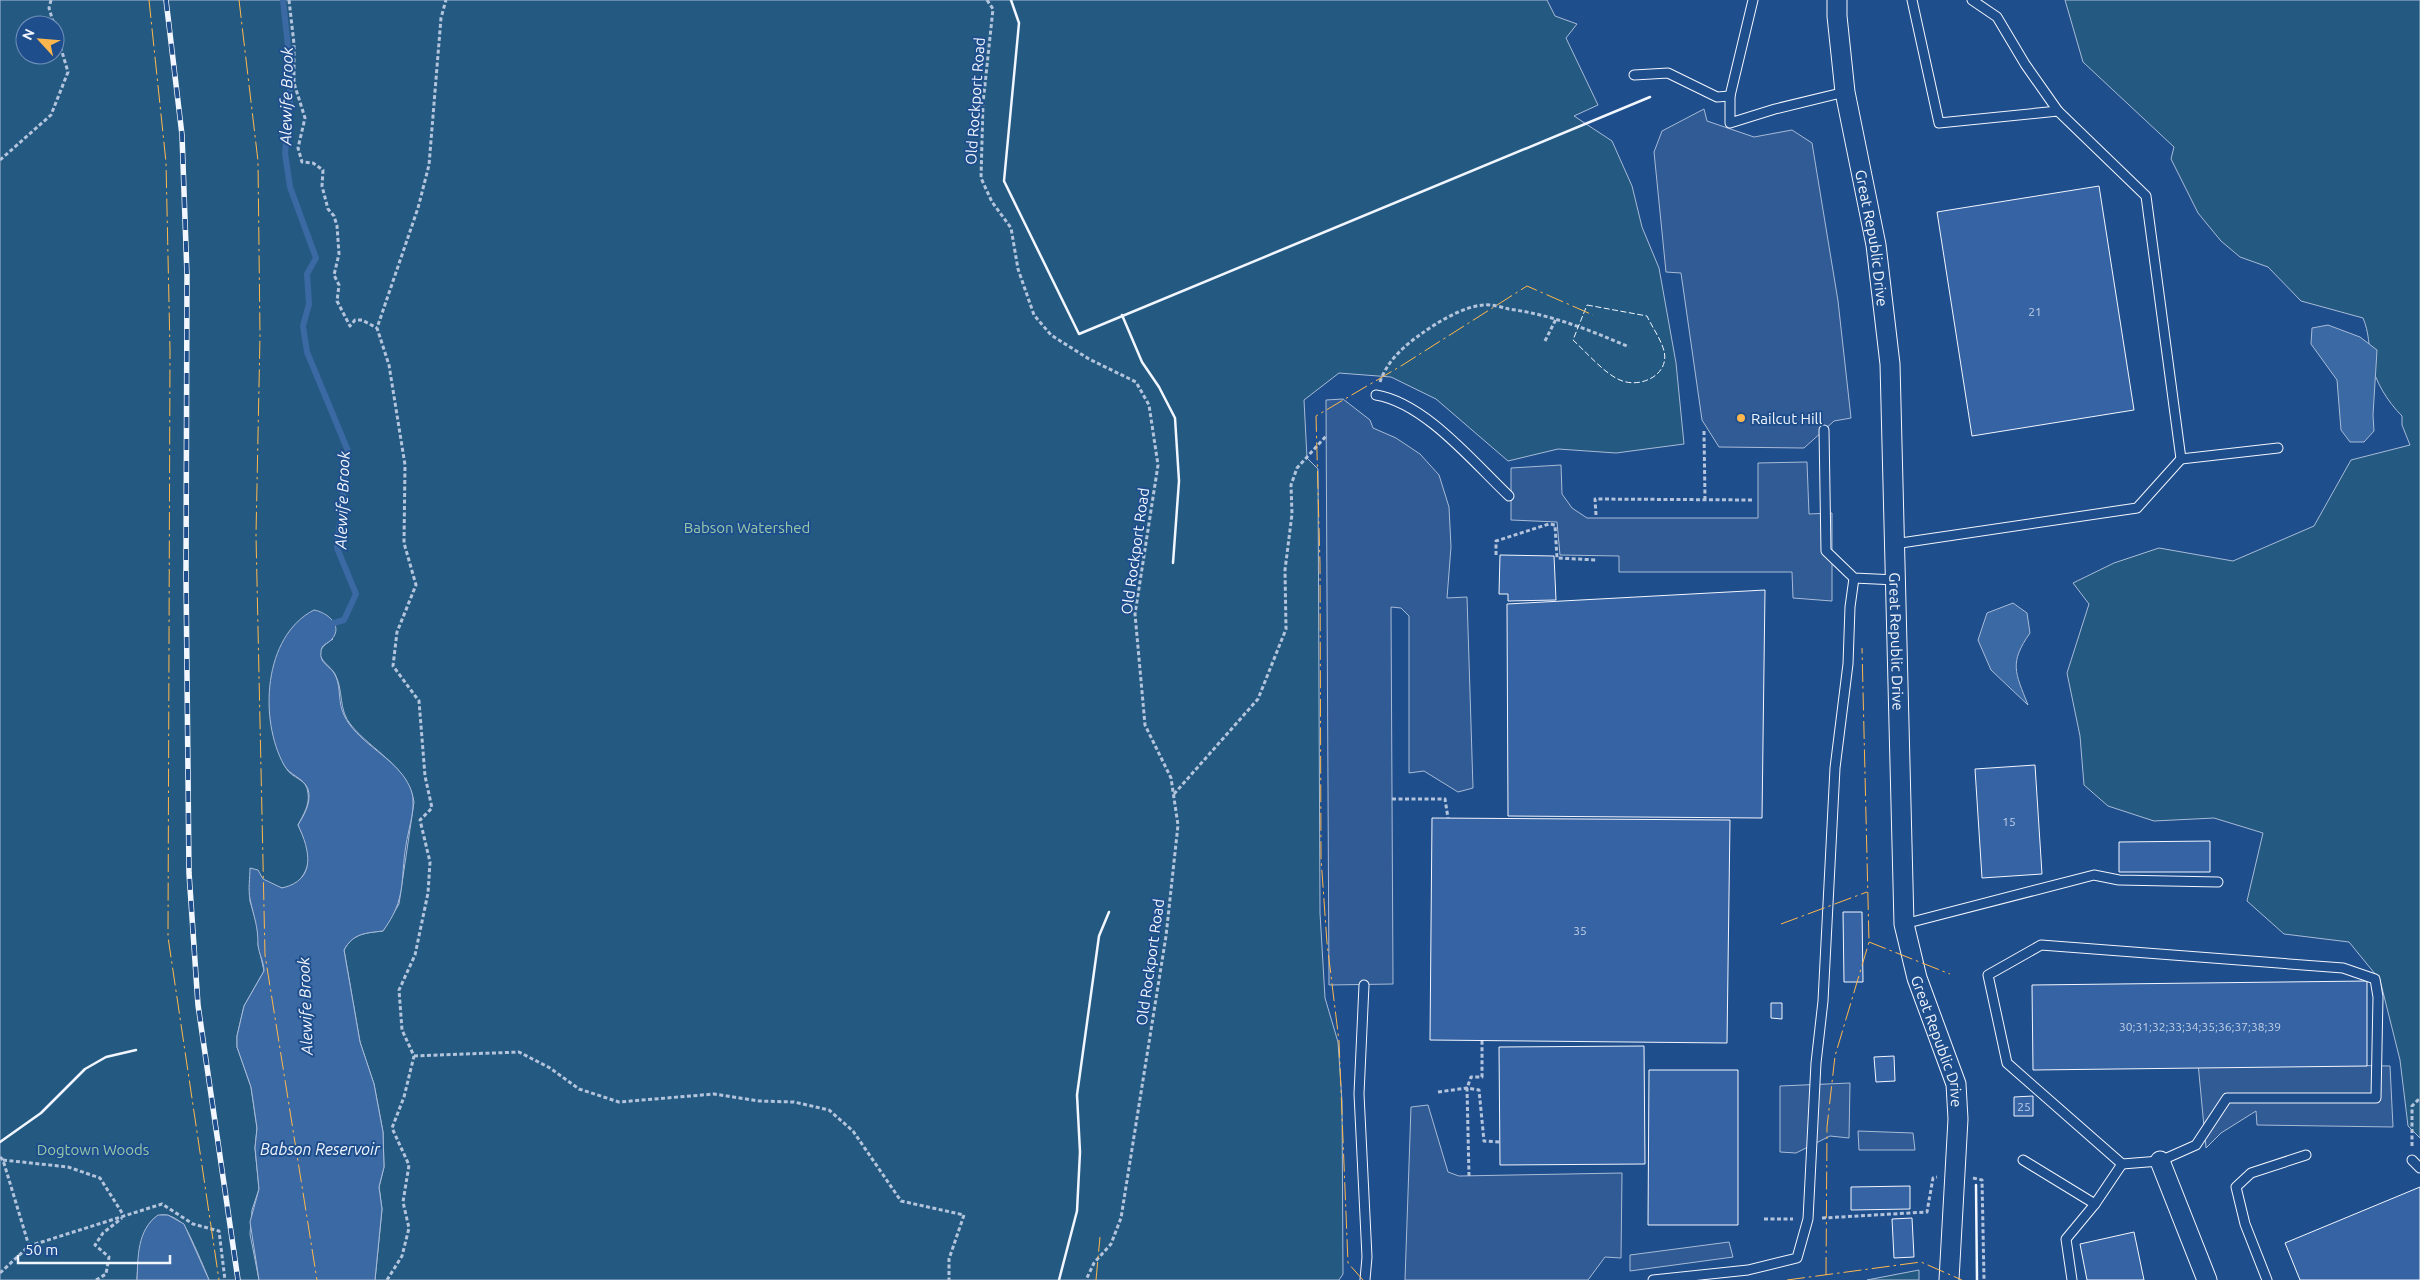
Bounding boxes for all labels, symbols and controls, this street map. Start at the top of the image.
north arrow [15,15,65,65]
text: N [19,26,38,43]
street label: Old Rockport Road [962,37,988,165]
water label: Alewife Brook [276,46,296,146]
street label: Great Republic Drive [1852,168,1892,307]
house number: 21 [2028,305,2042,318]
place label: Railcut Hill [1751,410,1823,427]
marker: Railcut Hill [1735,412,1747,424]
water label: Alewife Brook [331,450,353,550]
street label: Old Rockport Road [1118,487,1152,615]
park label: Babson Watershed [684,519,810,536]
street label: Great Republic Drive [1887,572,1907,711]
house number: 15 [2002,815,2016,828]
street label: Old Rockport Road [1133,898,1167,1026]
house number: 35 [1573,924,1587,937]
water label: Alewife Brook [294,956,316,1056]
street label: Great Republic Drive [1908,973,1966,1108]
house number: 30;31;32;33;34;35;36;37;38;39 [2119,1020,2281,1033]
house number: 25 [2017,1100,2031,1113]
water label: Babson Reservoir [260,1140,381,1158]
park label: Dogtown Woods [37,1141,149,1158]
scale bar [18,1232,170,1264]
text: 50 m [25,1241,58,1258]

